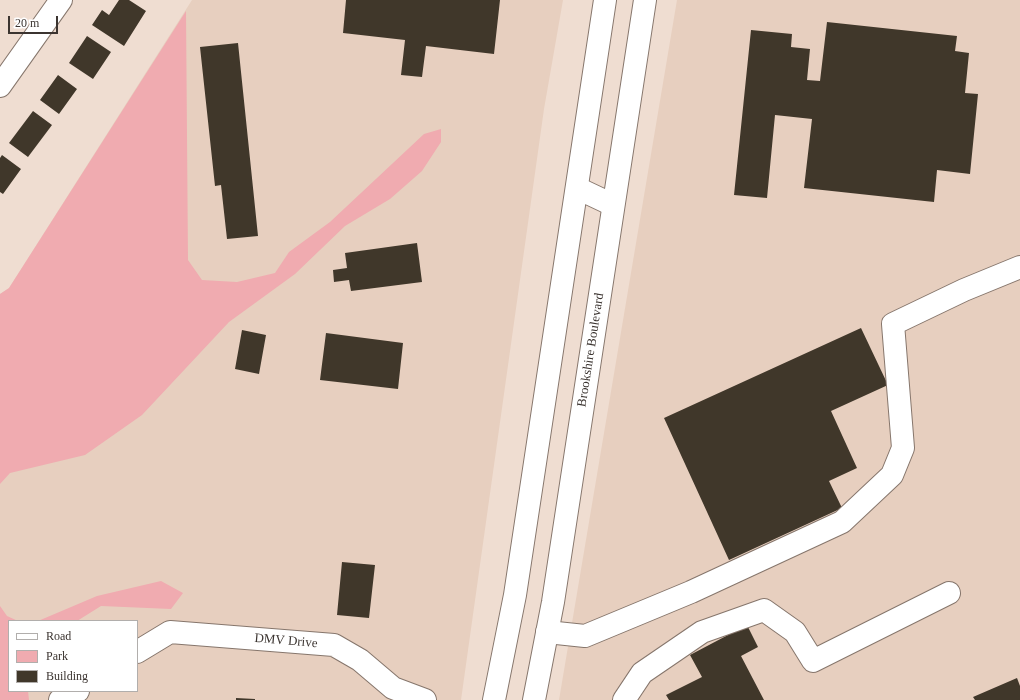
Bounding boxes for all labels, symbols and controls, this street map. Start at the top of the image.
scale bar [10,8,60,34]
text: 20 m [15,16,39,30]
street label: Brookshire Boulevard [574,292,608,408]
legend [8,620,138,692]
text: Road [46,629,71,643]
street label: DMV Drive [254,630,318,652]
text: Park [46,649,68,663]
text: Building [46,669,88,683]

